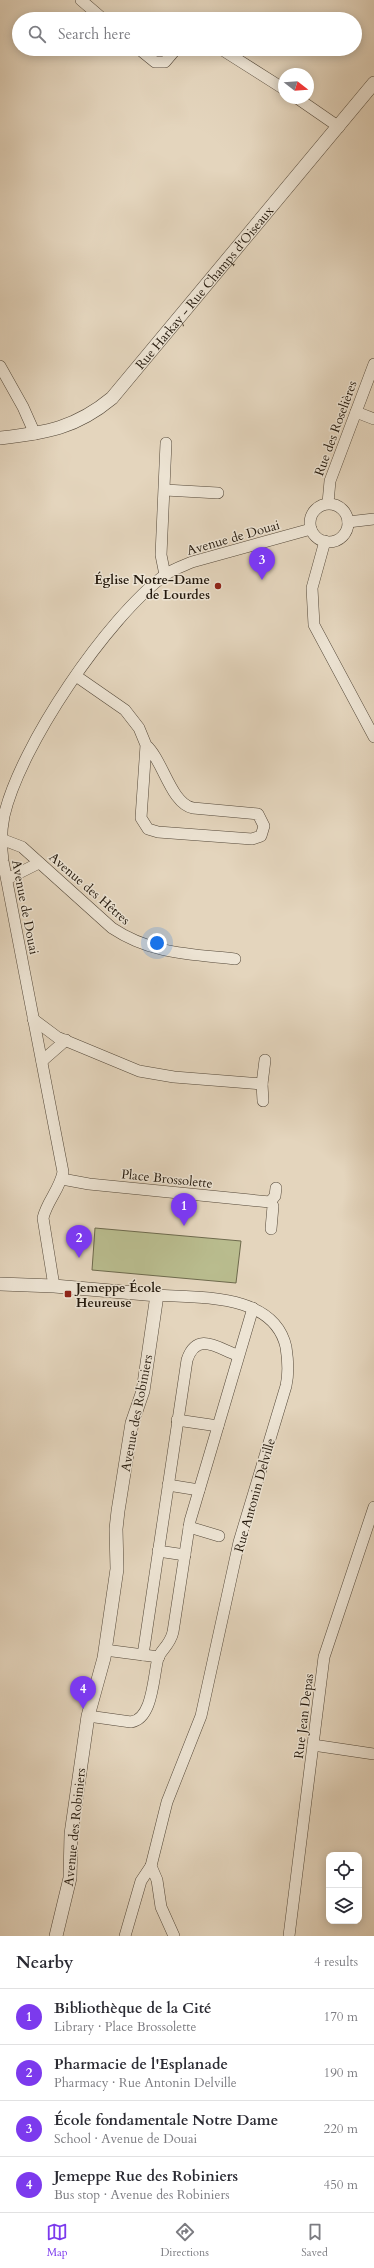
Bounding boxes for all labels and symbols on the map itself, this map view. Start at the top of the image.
north arrow [278,68,314,104]
street label: Rue Harkay - Rue Champs d'Oiseaux [132,202,278,373]
street label: Rue des Roselières [310,378,362,479]
street label: Avenue de Douai [185,516,282,560]
pin: 3 [249,547,275,580]
place label: Église Notre-Dame de Lourdes [94,571,210,604]
marker: Église Notre-Dame de Lourdes [213,581,223,591]
street label: Avenue des Hêtres [45,848,134,929]
street label: Avenue de Douai [7,858,43,956]
your location [147,933,167,953]
street label: Place Brossolette [120,1165,213,1193]
pin: 1 [171,1193,197,1226]
pin: 2 [66,1225,92,1258]
place label: Jemeppe École Heureuse [74,1279,161,1312]
marker: Jemeppe École Heureuse [63,1289,73,1299]
street label: Avenue des Robiniers [117,1353,157,1473]
street label: Rue Antonin Delville [230,1436,280,1554]
street label: Rue Jean Depas [290,1673,318,1760]
pin: 4 [70,1676,96,1709]
street label: Avenue des Robiniers [60,1767,90,1887]

